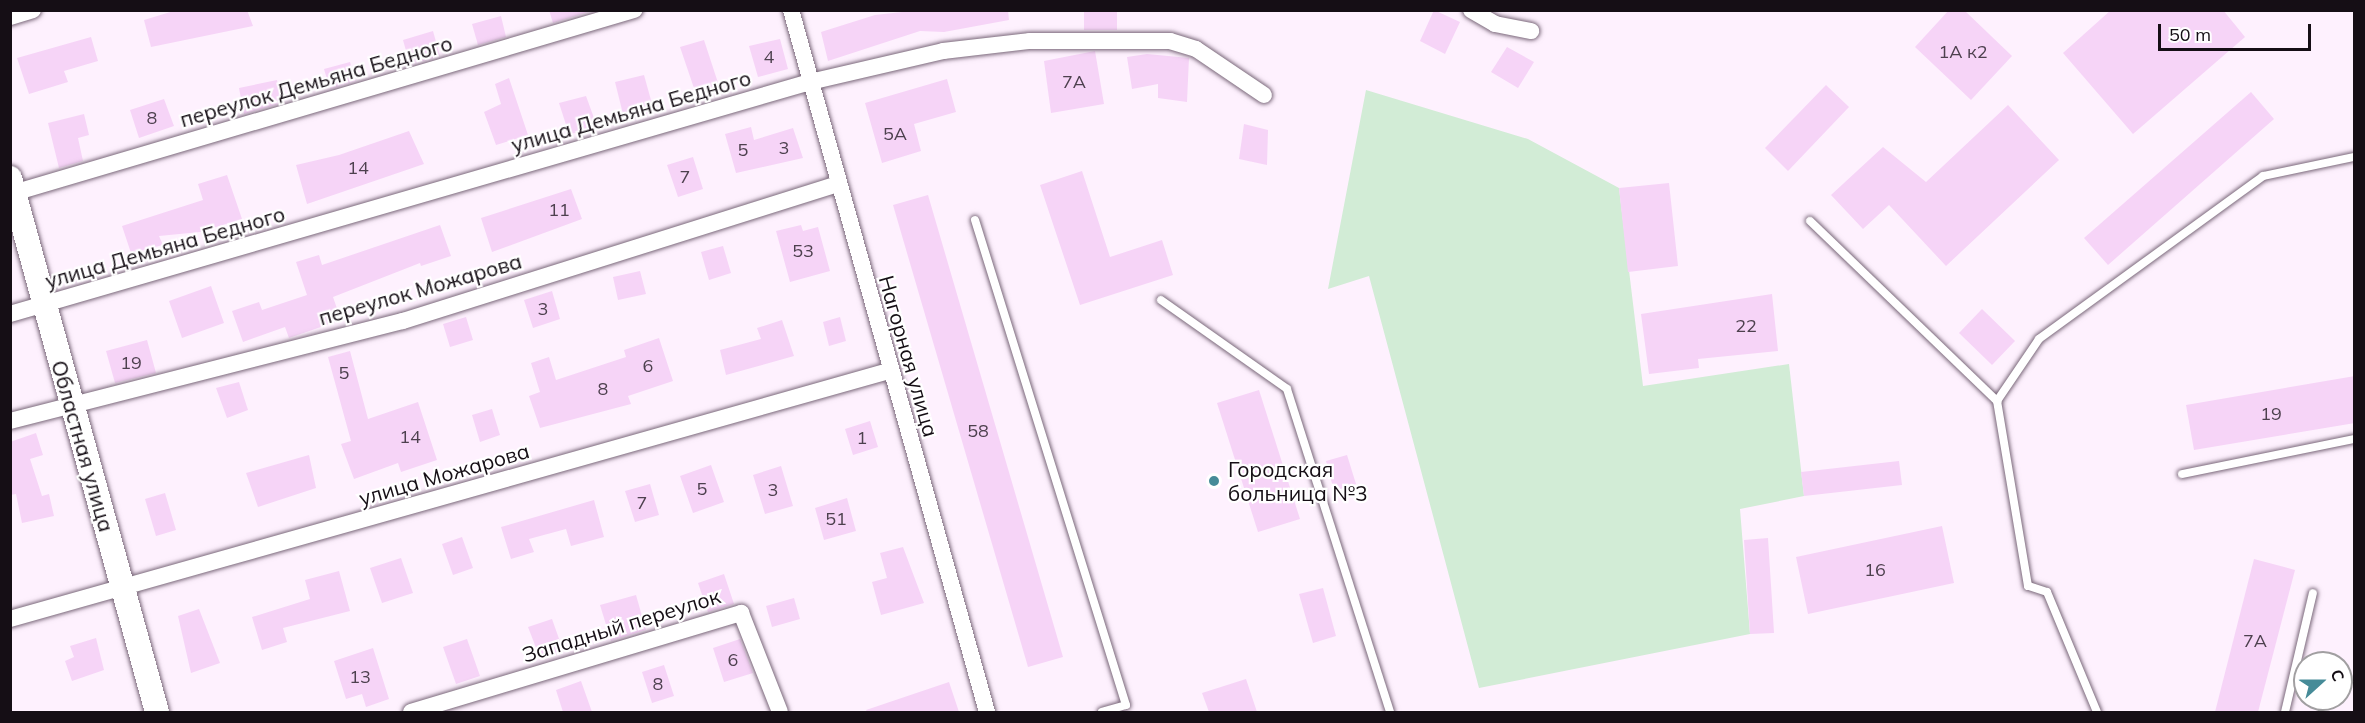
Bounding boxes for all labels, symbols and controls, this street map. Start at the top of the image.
scale bar [2161,12,2314,50]
text: 50 m [2169,23,2211,46]
street label: переулок Демьяна Бедного [177,30,455,132]
house number: 1А к2 [1938,41,1988,63]
house number: 4 [764,46,774,68]
street label: улица Демьяна Бедного [508,65,754,157]
house number: 7А [1062,71,1086,93]
house number: 8 [147,107,157,129]
house number: 5А [883,123,907,145]
house number: 3 [779,137,789,159]
house number: 5 [738,139,748,161]
house number: 14 [347,157,369,179]
house number: 7 [680,166,690,188]
house number: 11 [548,199,570,221]
street label: улица Демьяна Бедного [42,201,288,293]
house number: 53 [792,240,814,262]
street label: переулок Можарова [316,248,524,330]
street label: Нагорная улица [874,272,944,440]
house number: 3 [538,298,548,320]
house number: 22 [1735,315,1757,337]
house number: 19 [120,352,142,374]
house number: 6 [643,355,653,377]
street label: Областная улица [46,357,120,535]
house number: 5 [339,362,349,384]
house number: 8 [598,378,608,400]
house number: 19 [2260,403,2282,425]
house number: 58 [967,420,989,442]
house number: 14 [399,426,421,448]
house number: 1 [857,427,867,449]
street label: улица Можарова [356,438,532,510]
place label: Городская больница №3 [1228,456,1368,506]
marker: Городская больница №3 [1205,472,1223,490]
house number: 5 [697,478,707,500]
house number: 3 [768,479,778,501]
house number: 7 [637,492,647,514]
house number: 51 [825,508,847,530]
house number: 16 [1864,559,1886,581]
street label: Западный переулок [519,583,723,667]
house number: 7А [2243,630,2267,652]
house number: 6 [728,649,738,671]
north arrow [2293,651,2353,711]
house number: 13 [349,666,371,688]
text: С [2327,667,2349,684]
house number: 8 [653,673,663,695]

